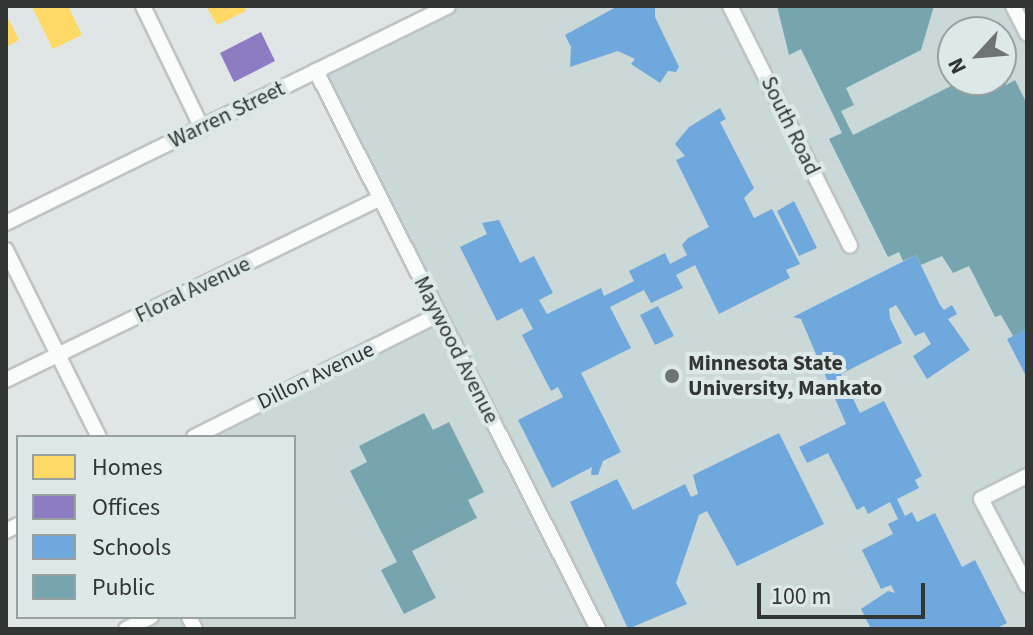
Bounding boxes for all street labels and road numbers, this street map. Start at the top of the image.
street label: South Road [755,72,825,180]
street label: Warren Street [165,76,289,154]
street label: Floral Avenue [131,251,255,329]
street label: Maywood Avenue [408,272,504,428]
street label: Dillon Avenue [253,336,379,416]

